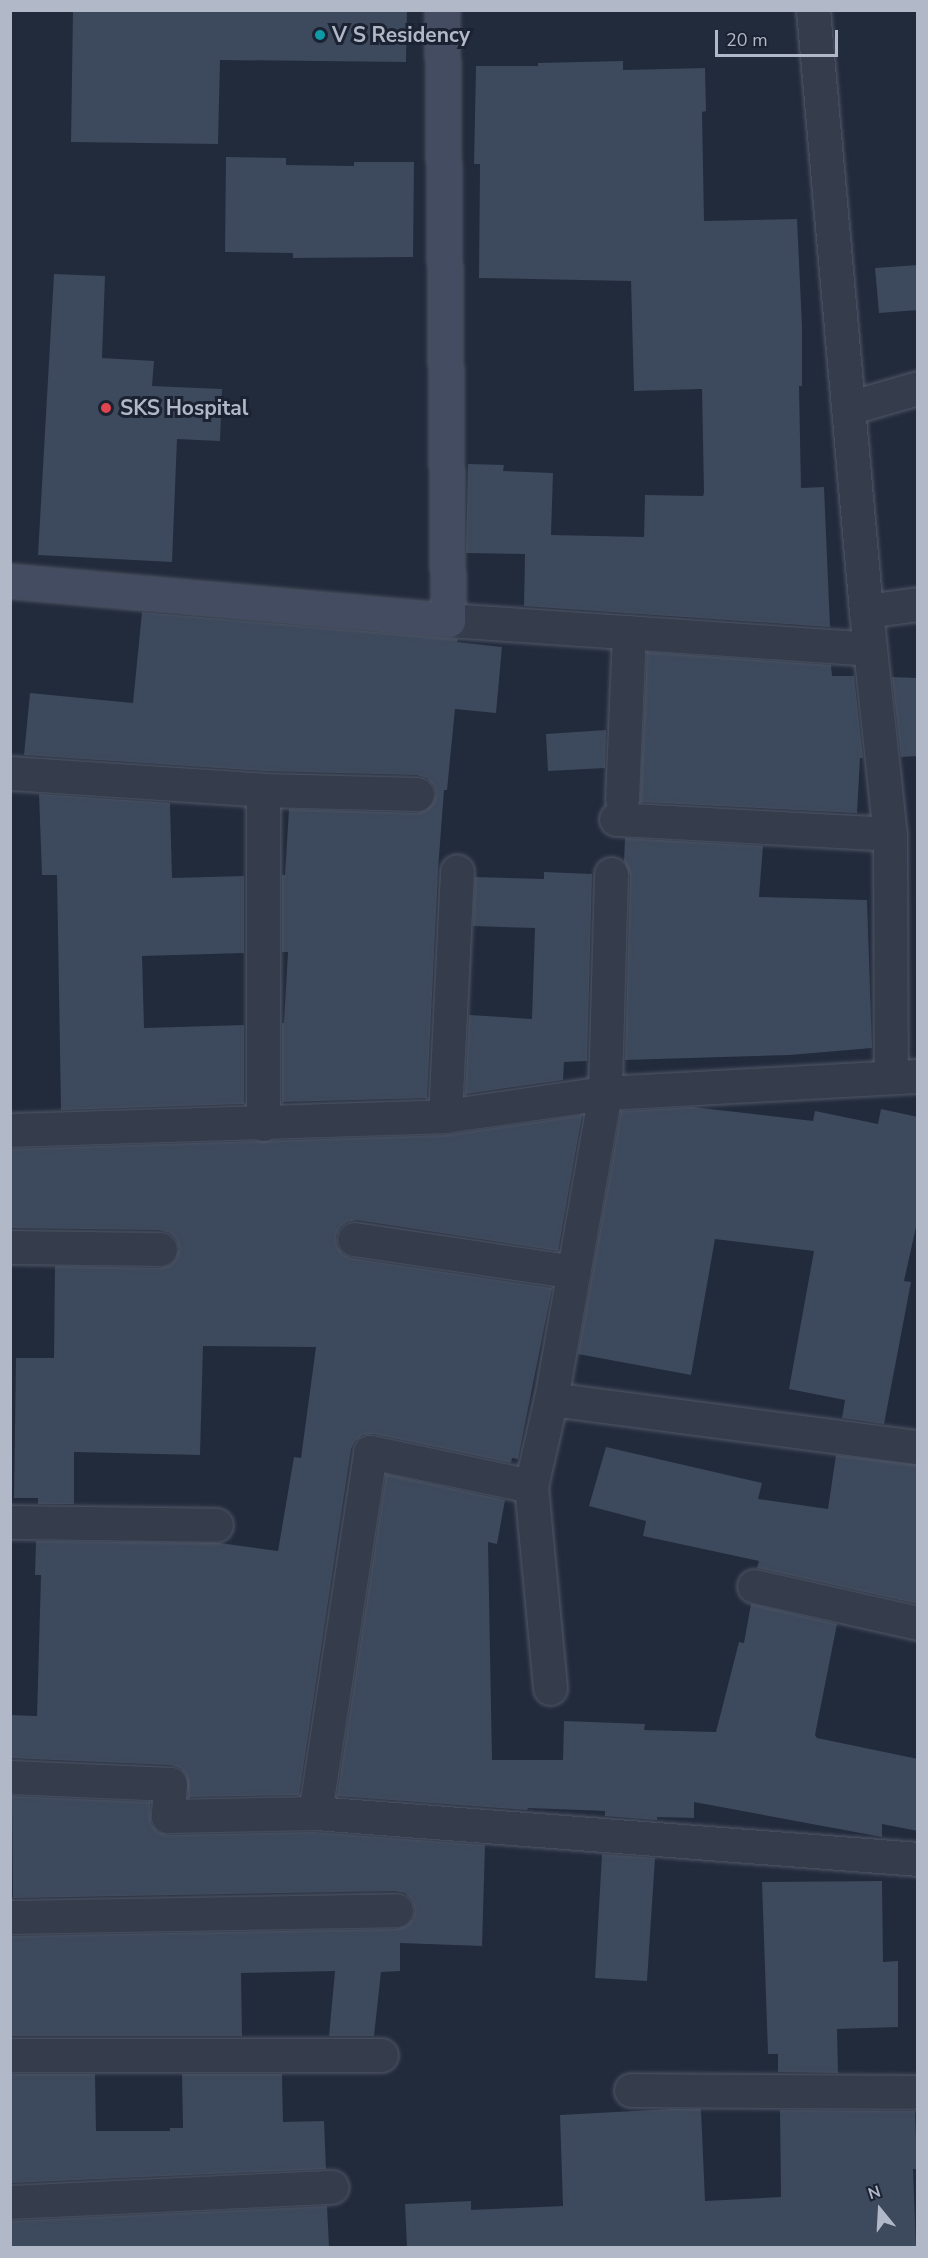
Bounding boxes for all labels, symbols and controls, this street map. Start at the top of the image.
scale bar [718,18,841,56]
place label: V S Residency [332,22,470,48]
marker: V S Residency [313,28,327,42]
text: 20 m [726,28,768,52]
place label: SKS Hospital [120,395,248,421]
marker: SKS Hospital [97,399,115,417]
north arrow [850,2180,910,2240]
text: N [865,2181,884,2205]

